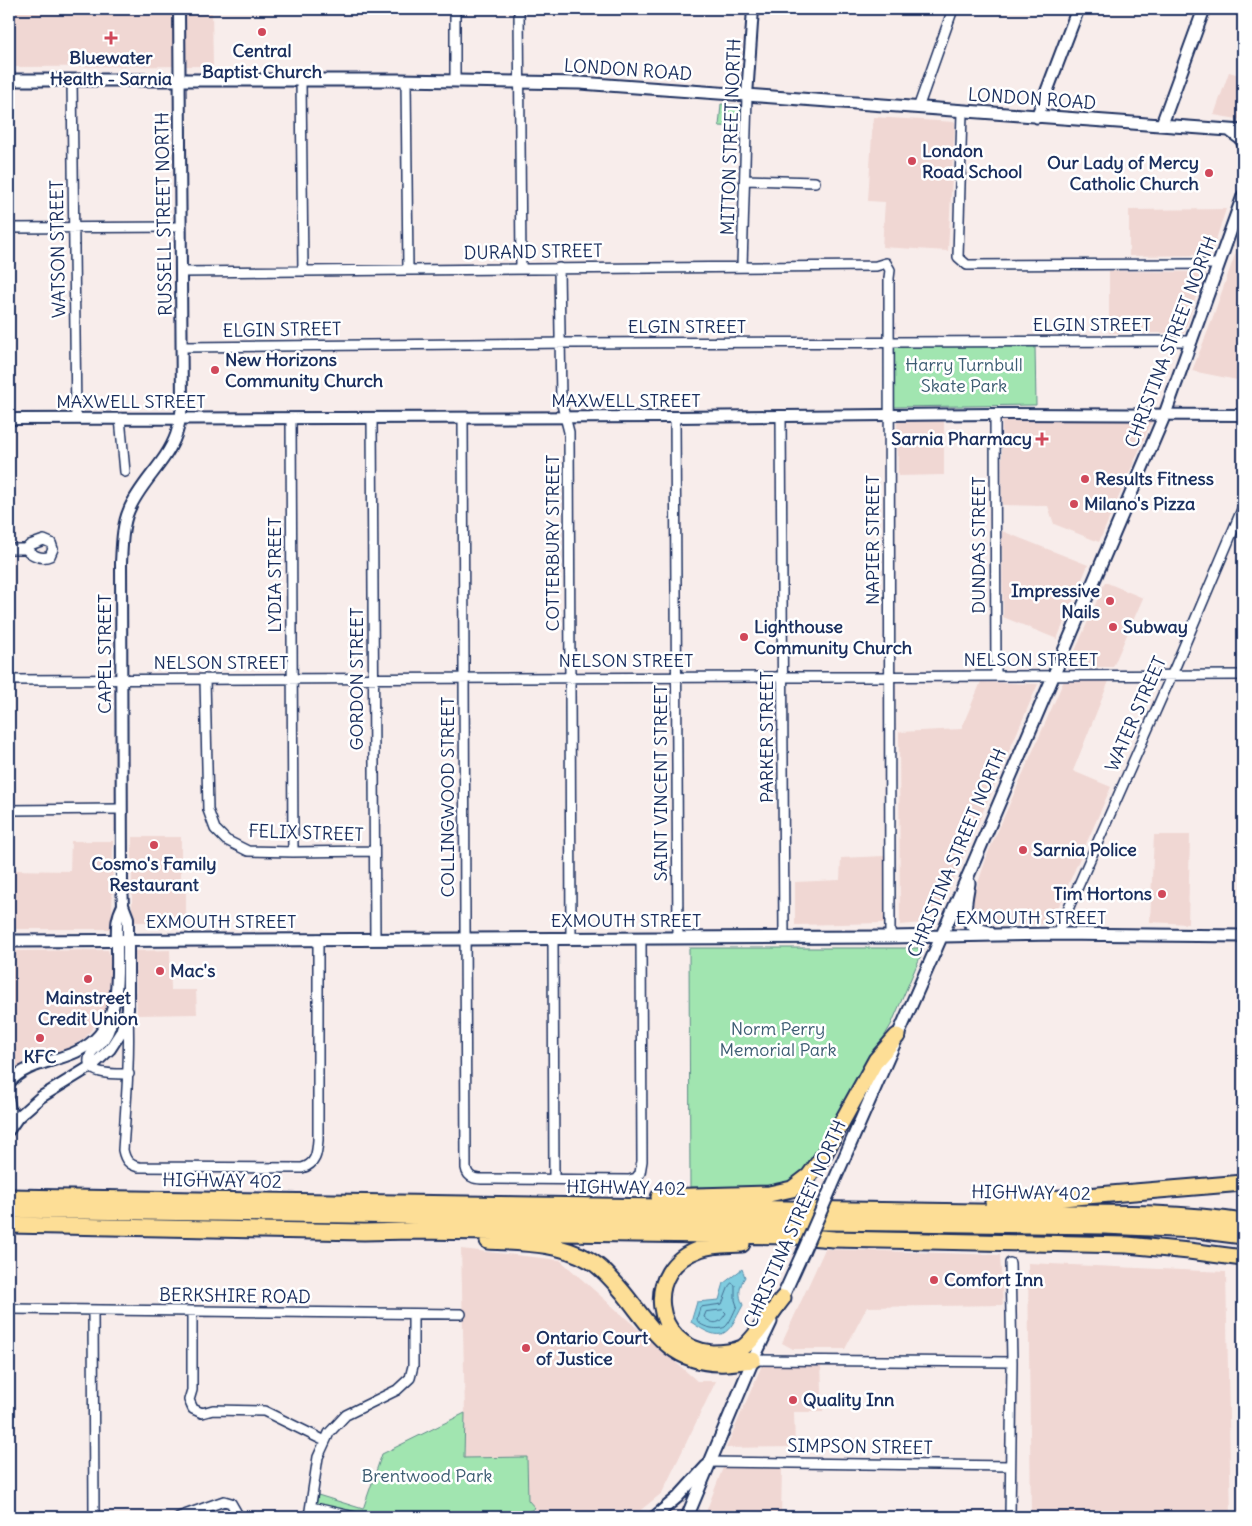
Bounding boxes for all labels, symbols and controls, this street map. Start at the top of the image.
marker: Central Baptist Church [256,26,268,38]
marker: Bluewater Health - Sarnia [104,31,118,45]
street label: MITTON STREET NORTH [716,38,745,236]
place label: Central Baptist Church [202,39,323,83]
place label: Bluewater Health - Sarnia [50,46,172,90]
street label: LONDON ROAD [563,54,693,85]
street label: LONDON ROAD [967,83,1097,114]
street label: RUSSELL STREET NORTH [150,112,177,316]
place label: London Road School [922,139,1022,183]
place label: Our Lady of Mercy Catholic Church [1047,151,1200,195]
marker: London Road School [906,155,918,167]
marker: Our Lady of Mercy Catholic Church [1203,167,1215,179]
street label: WATSON STREET [45,180,70,318]
street label: CHRISTINA STREET NORTH [1120,233,1222,451]
street label: DURAND STREET [463,239,603,264]
street label: ELGIN STREET [1033,313,1151,336]
street label: ELGIN STREET [628,315,746,338]
street label: ELGIN STREET [223,317,341,342]
place label: New Horizons Community Church [225,348,384,392]
park label: Harry Turnbull Skate Park [905,353,1023,397]
marker: New Horizons Community Church [209,364,221,376]
street label: MAXWELL STREET [551,389,701,412]
street label: MAXWELL STREET [56,390,206,413]
place label: Sarnia Pharmacy [891,427,1032,450]
marker: Sarnia Pharmacy [1036,433,1048,445]
street label: COTTERBURY STREET [541,455,564,631]
place label: Results Fitness [1095,467,1214,490]
marker: Results Fitness [1079,473,1091,485]
street label: NAPIER STREET [861,475,884,605]
street label: DUNDAS STREET [967,476,990,614]
place label: Milano's Pizza [1084,492,1195,515]
marker: Milano's Pizza [1068,498,1080,510]
street label: LYDIA STREET [263,517,286,633]
place label: Impressive Nails [1011,579,1100,623]
street label: CAPEL STREET [93,594,116,714]
marker: Impressive Nails [1104,595,1116,607]
street label: GORDON STREET [345,607,368,751]
place label: Lighthouse Community Church [754,615,913,659]
place label: Subway [1123,615,1188,638]
marker: Subway [1107,621,1119,633]
marker: Lighthouse Community Church [738,631,750,643]
street label: NELSON STREET [964,648,1098,671]
street label: NELSON STREET [559,649,693,672]
street label: NELSON STREET [154,651,288,674]
street label: WATER STREET [1100,653,1171,775]
street label: PARKER STREET [755,671,778,803]
street label: SAINT VINCENT STREET [649,685,672,881]
street label: COLLINGWOOD STREET [436,697,459,897]
street label: CHRISTINA STREET NORTH [902,745,1011,961]
street label: FELIX STREET [248,819,364,846]
place label: Sarnia Police [1033,838,1137,861]
marker: Cosmo's Family Restaurant [148,839,160,851]
marker: Sarnia Police [1017,844,1029,856]
place label: Cosmo's Family Restaurant [91,852,217,896]
place label: Tim Hortons [1053,882,1152,905]
marker: Tim Hortons [1156,888,1168,900]
street label: EXMOUTH STREET [956,906,1106,929]
street label: EXMOUTH STREET [551,909,701,932]
street label: EXMOUTH STREET [146,910,296,933]
place label: Mac's [170,959,215,982]
marker: Mac's [154,965,166,977]
marker: Mainstreet Credit Union [82,973,94,985]
place label: Mainstreet Credit Union [38,986,139,1030]
park label: Norm Perry Memorial Park [719,1017,837,1061]
marker: KFC [34,1032,46,1044]
place label: KFC [24,1045,57,1068]
street label: CHRISTINA STREET NORTH [738,1116,851,1331]
street label: HIGHWAY 402 [162,1168,282,1193]
street label: HIGHWAY 402 [566,1175,686,1200]
street label: HIGHWAY 402 [971,1180,1091,1205]
place label: Comfort Inn [944,1268,1044,1291]
marker: Comfort Inn [928,1274,940,1286]
street label: BERKSHIRE ROAD [159,1283,311,1308]
place label: Ontario Court of Justice [536,1326,649,1370]
marker: Ontario Court of Justice [520,1342,532,1354]
place label: Quality Inn [803,1388,895,1411]
marker: Quality Inn [787,1394,799,1406]
street label: SIMPSON STREET [787,1434,933,1459]
park label: Brentwood Park [361,1464,493,1487]

